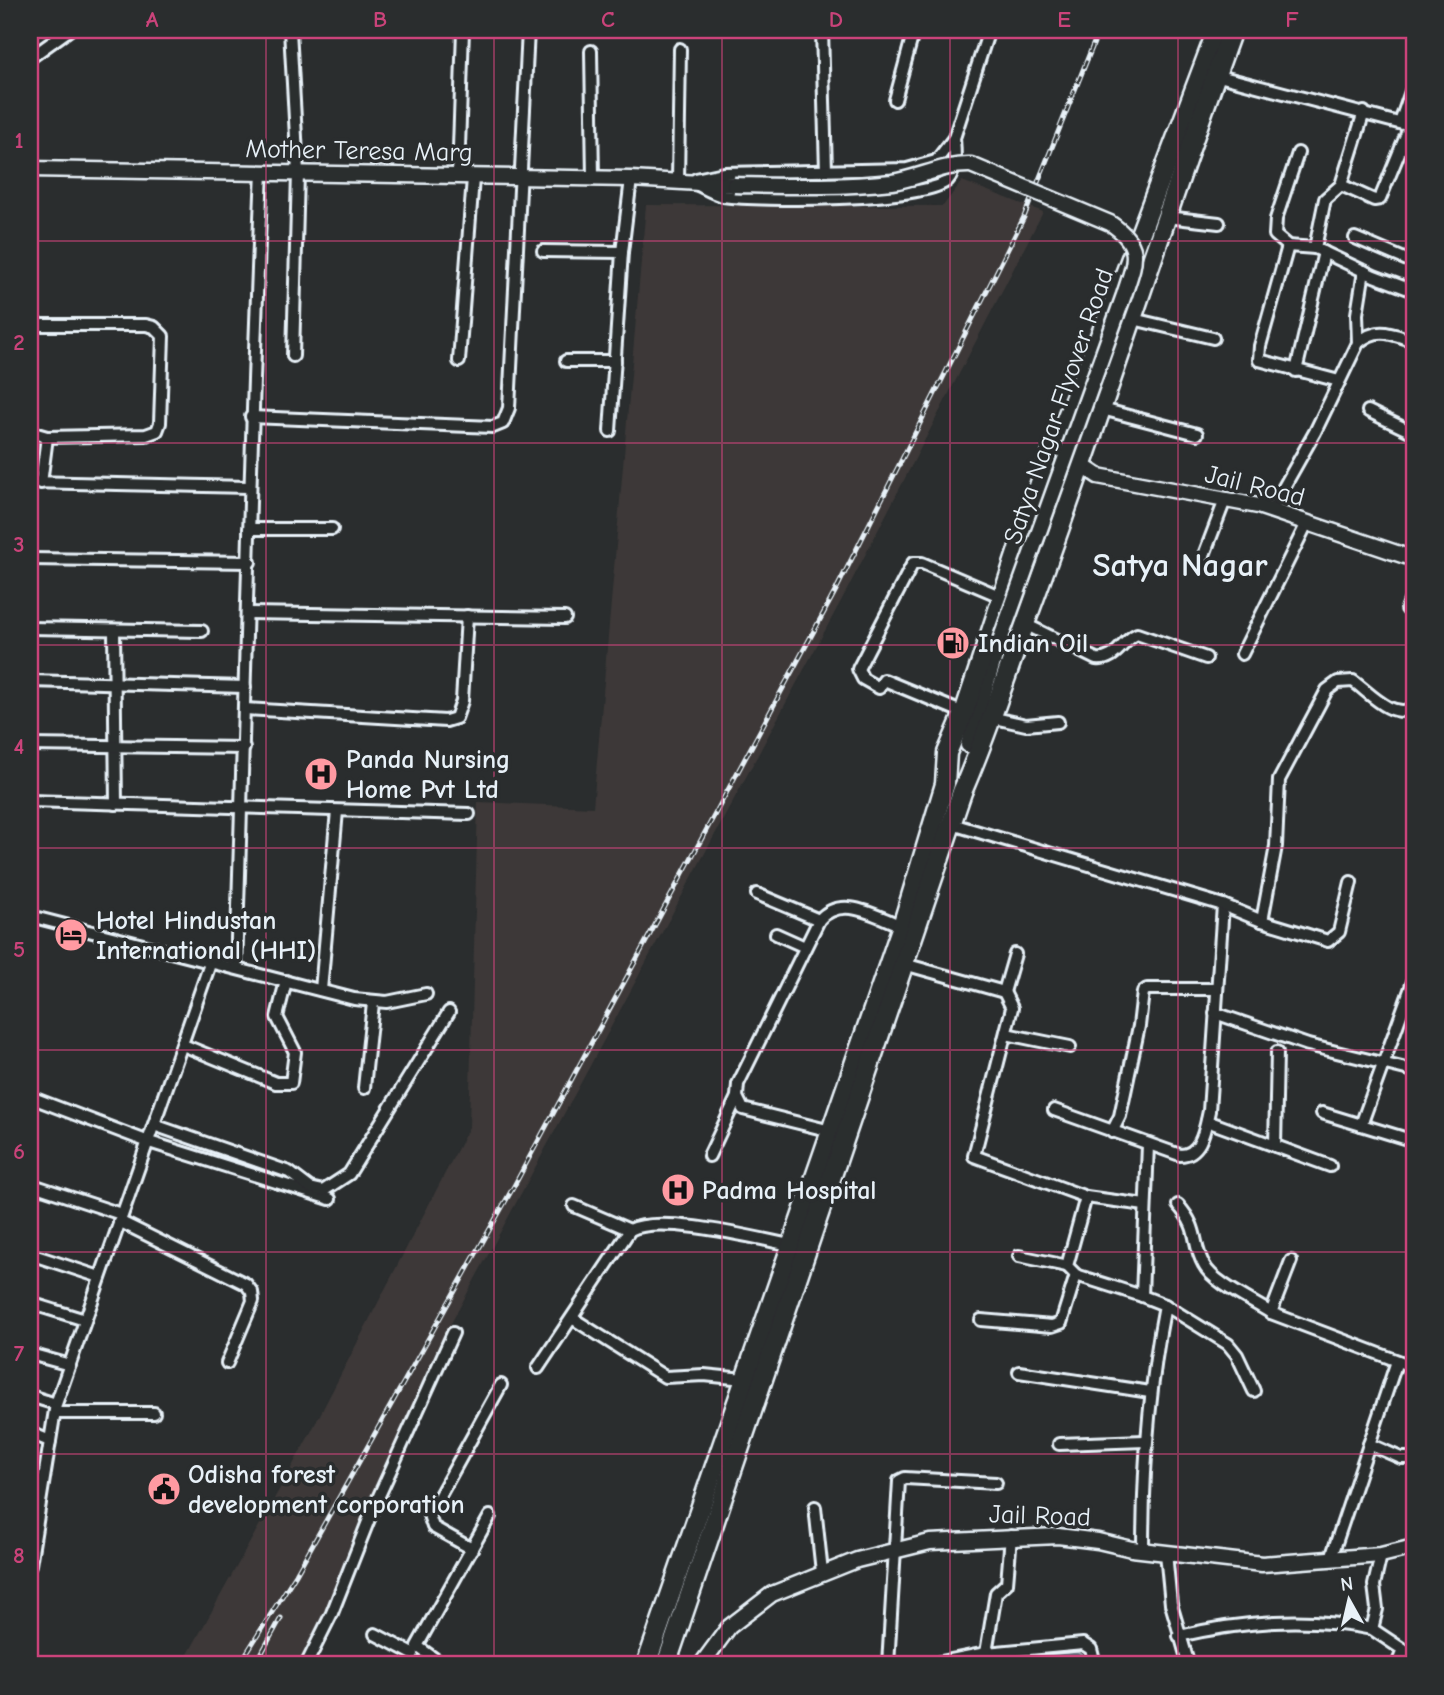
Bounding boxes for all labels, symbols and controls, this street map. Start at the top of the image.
text: A [146,6,159,33]
text: B [373,6,387,33]
text: C [601,6,615,33]
text: D [829,6,843,33]
text: E [1057,6,1071,33]
text: F [1285,6,1299,33]
text: 1 [14,127,24,154]
street label: Mother Teresa Marg [245,134,473,168]
street label: Satya Nagar Flyover Road [998,265,1120,548]
text: 2 [13,329,25,356]
street label: Jail Road [1202,459,1308,513]
text: 3 [13,531,25,558]
district label: Satya Nagar [1092,546,1268,584]
fuel station icon: Indian Oil [934,624,972,662]
place label: Indian Oil [978,629,1088,659]
text: 4 [14,733,25,760]
place label: Panda Nursing Home Pvt Ltd [346,745,510,805]
hospital icon: Panda Nursing Home Pvt Ltd [302,755,340,793]
place label: Hotel Hindustan International (HHI) [96,906,316,966]
hotel icon: Hotel Hindustan International (HHI) [52,916,90,954]
text: 5 [13,936,25,963]
text: 6 [13,1138,25,1165]
hospital icon: Padma Hospital [659,1171,697,1209]
place label: Padma Hospital [702,1176,877,1206]
text: 7 [14,1340,25,1367]
place label: Odisha forest development corporation [188,1460,465,1520]
public building icon: Odisha forest development corporation [145,1470,183,1508]
street label: Jail Road [989,1499,1091,1533]
text: 8 [13,1542,25,1569]
north arrow [1314,1566,1384,1636]
text: N [1339,1572,1354,1596]

